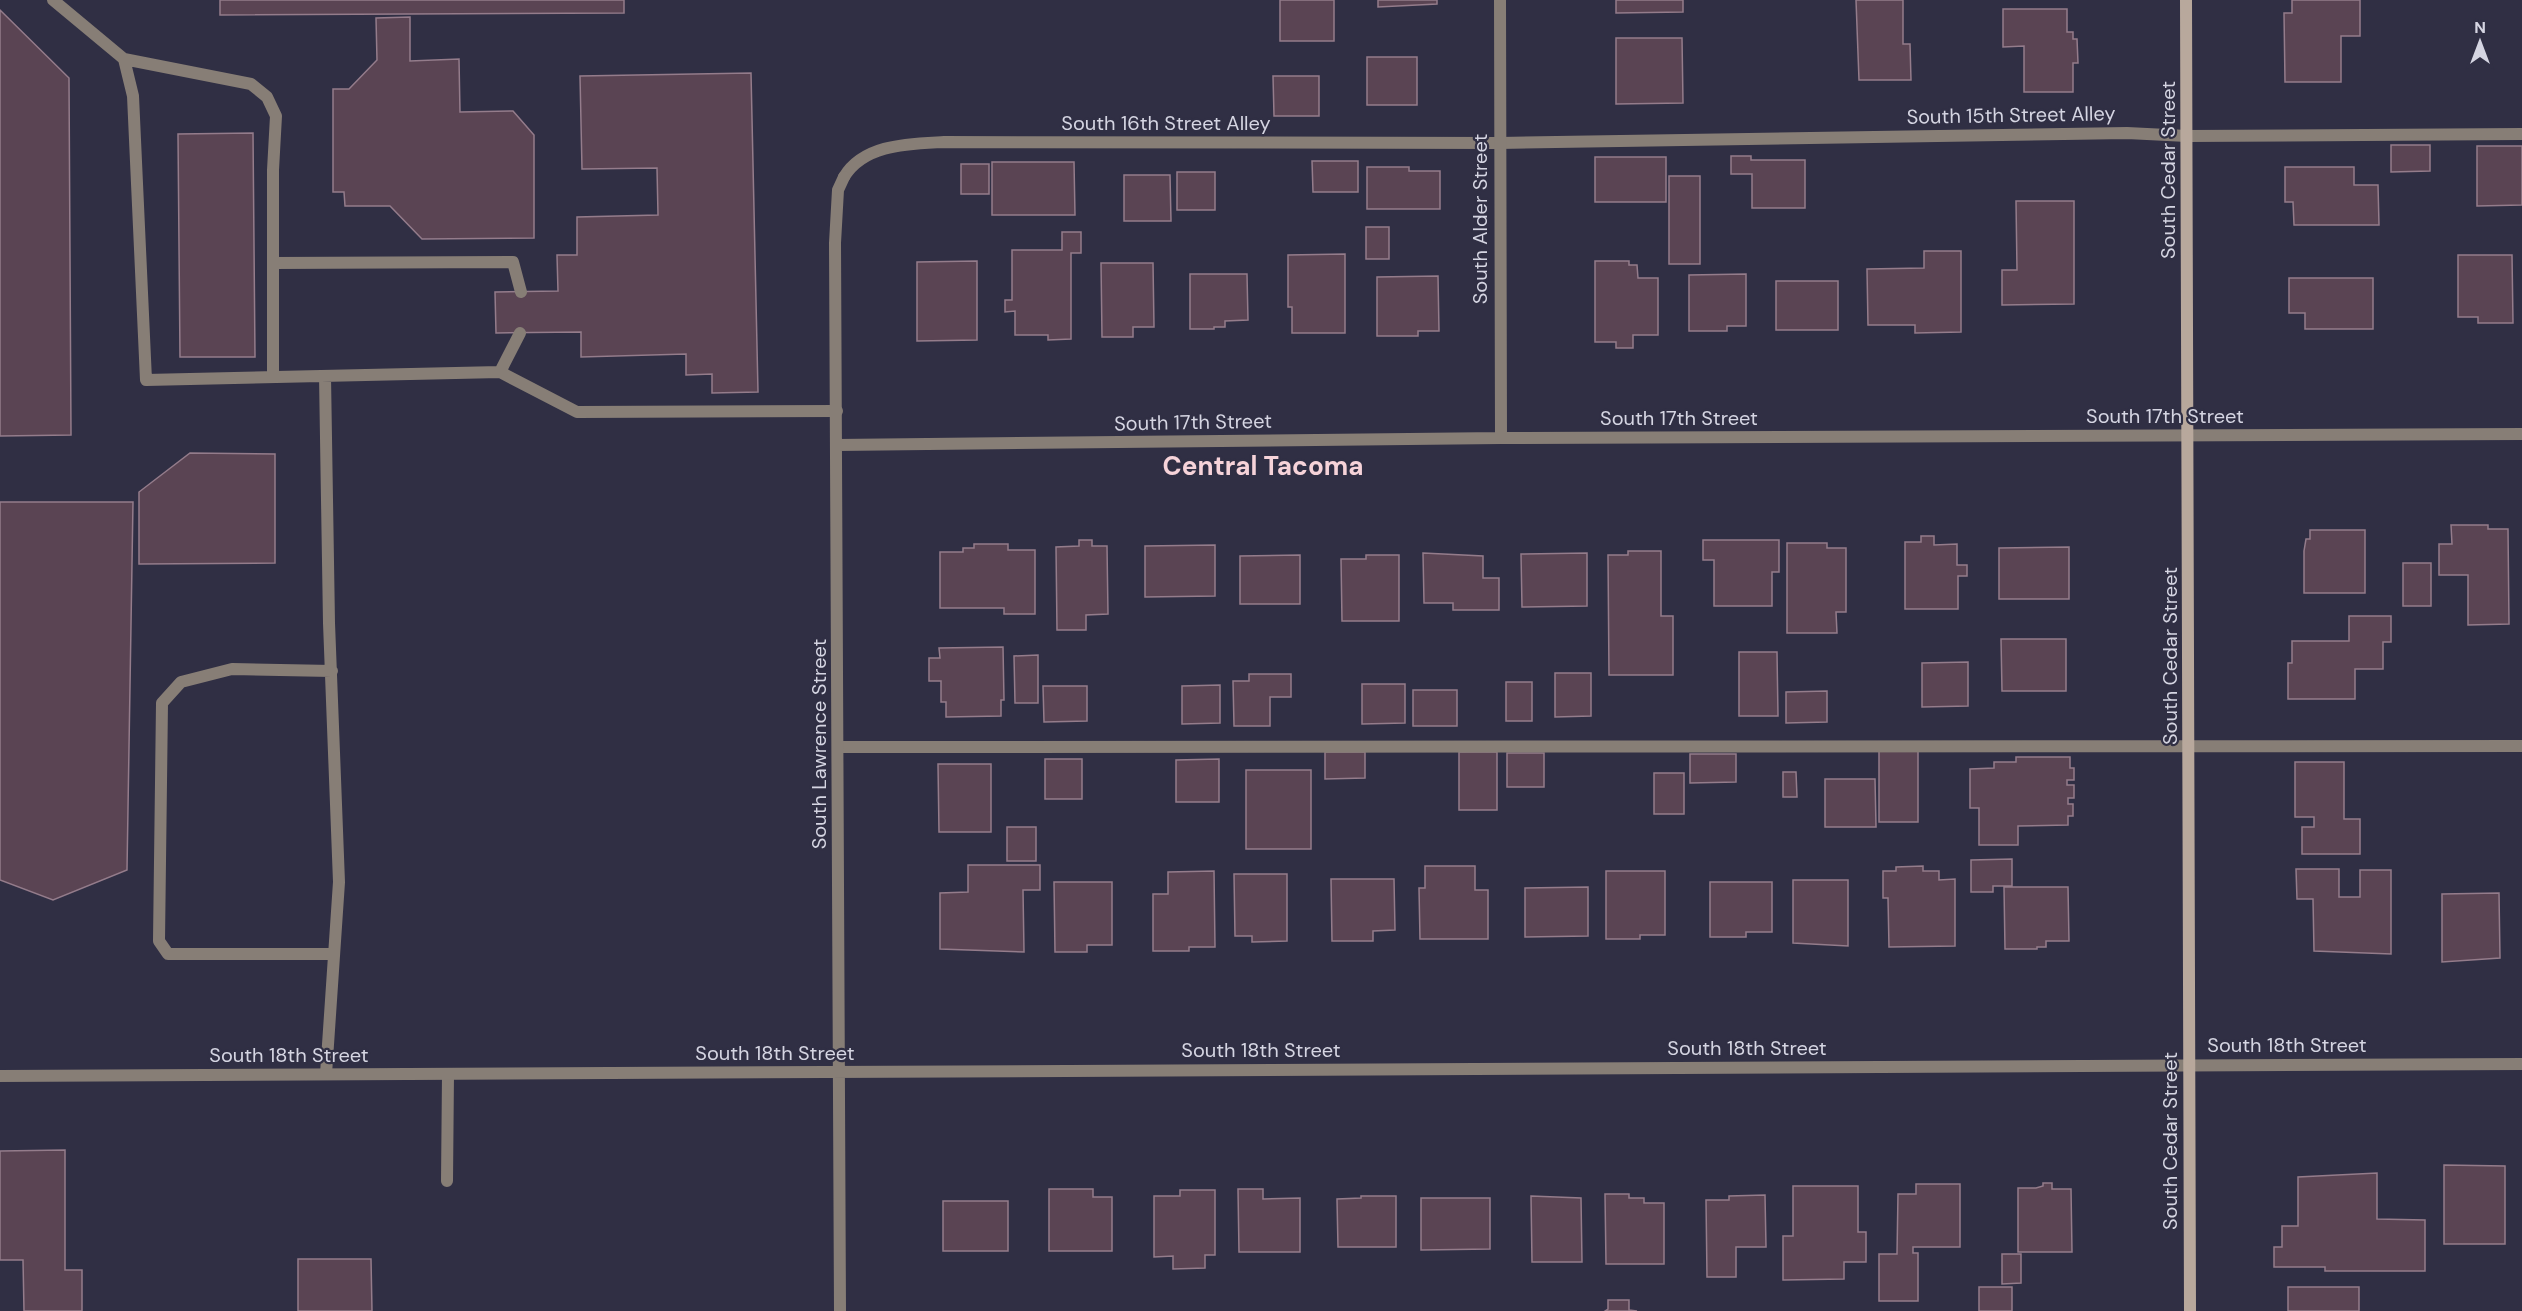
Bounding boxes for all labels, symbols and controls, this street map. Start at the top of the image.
north arrow [2450,12,2510,72]
text: N [2474,17,2486,38]
street label: South Cedar Street [2155,81,2181,259]
street label: South 15th Street Alley [1906,100,2116,130]
street label: South 16th Street Alley [1061,110,1271,136]
street label: South Alder Street [1467,134,1493,304]
street label: South 17th Street [2086,403,2244,429]
street label: South 17th Street [1600,405,1758,431]
street label: South 17th Street [1114,408,1272,436]
district label: Central Tacoma [1163,449,1363,483]
street label: South Cedar Street [2157,567,2183,745]
street label: South Lawrence Street [806,638,832,849]
street label: South 18th Street [2207,1032,2367,1058]
street label: South 18th Street [1667,1035,1827,1061]
street label: South 18th Street [1181,1037,1341,1063]
street label: South 18th Street [695,1040,855,1066]
street label: South 18th Street [209,1042,369,1068]
street label: South Cedar Street [2157,1052,2183,1230]

